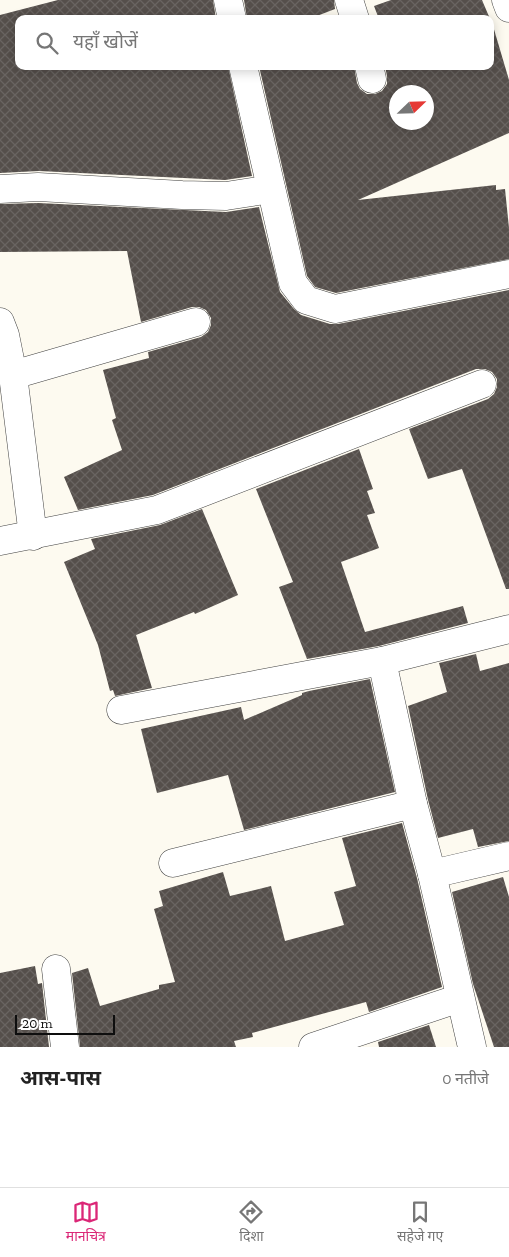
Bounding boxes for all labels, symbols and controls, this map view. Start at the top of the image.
search box [15,15,494,70]
icon: search [33,29,61,57]
text: यहाँ खोजें [73,30,138,53]
north arrow [389,85,434,130]
scale bar [15,1012,115,1035]
text: 20 m [22,1015,53,1032]
text: आस-पास [20,1065,101,1090]
text: 0 नतीजे [442,1069,489,1088]
tab: मानचित्र [66,1198,106,1247]
tab: दिशा [237,1198,265,1247]
tab: सहेजे गए [397,1198,443,1247]

